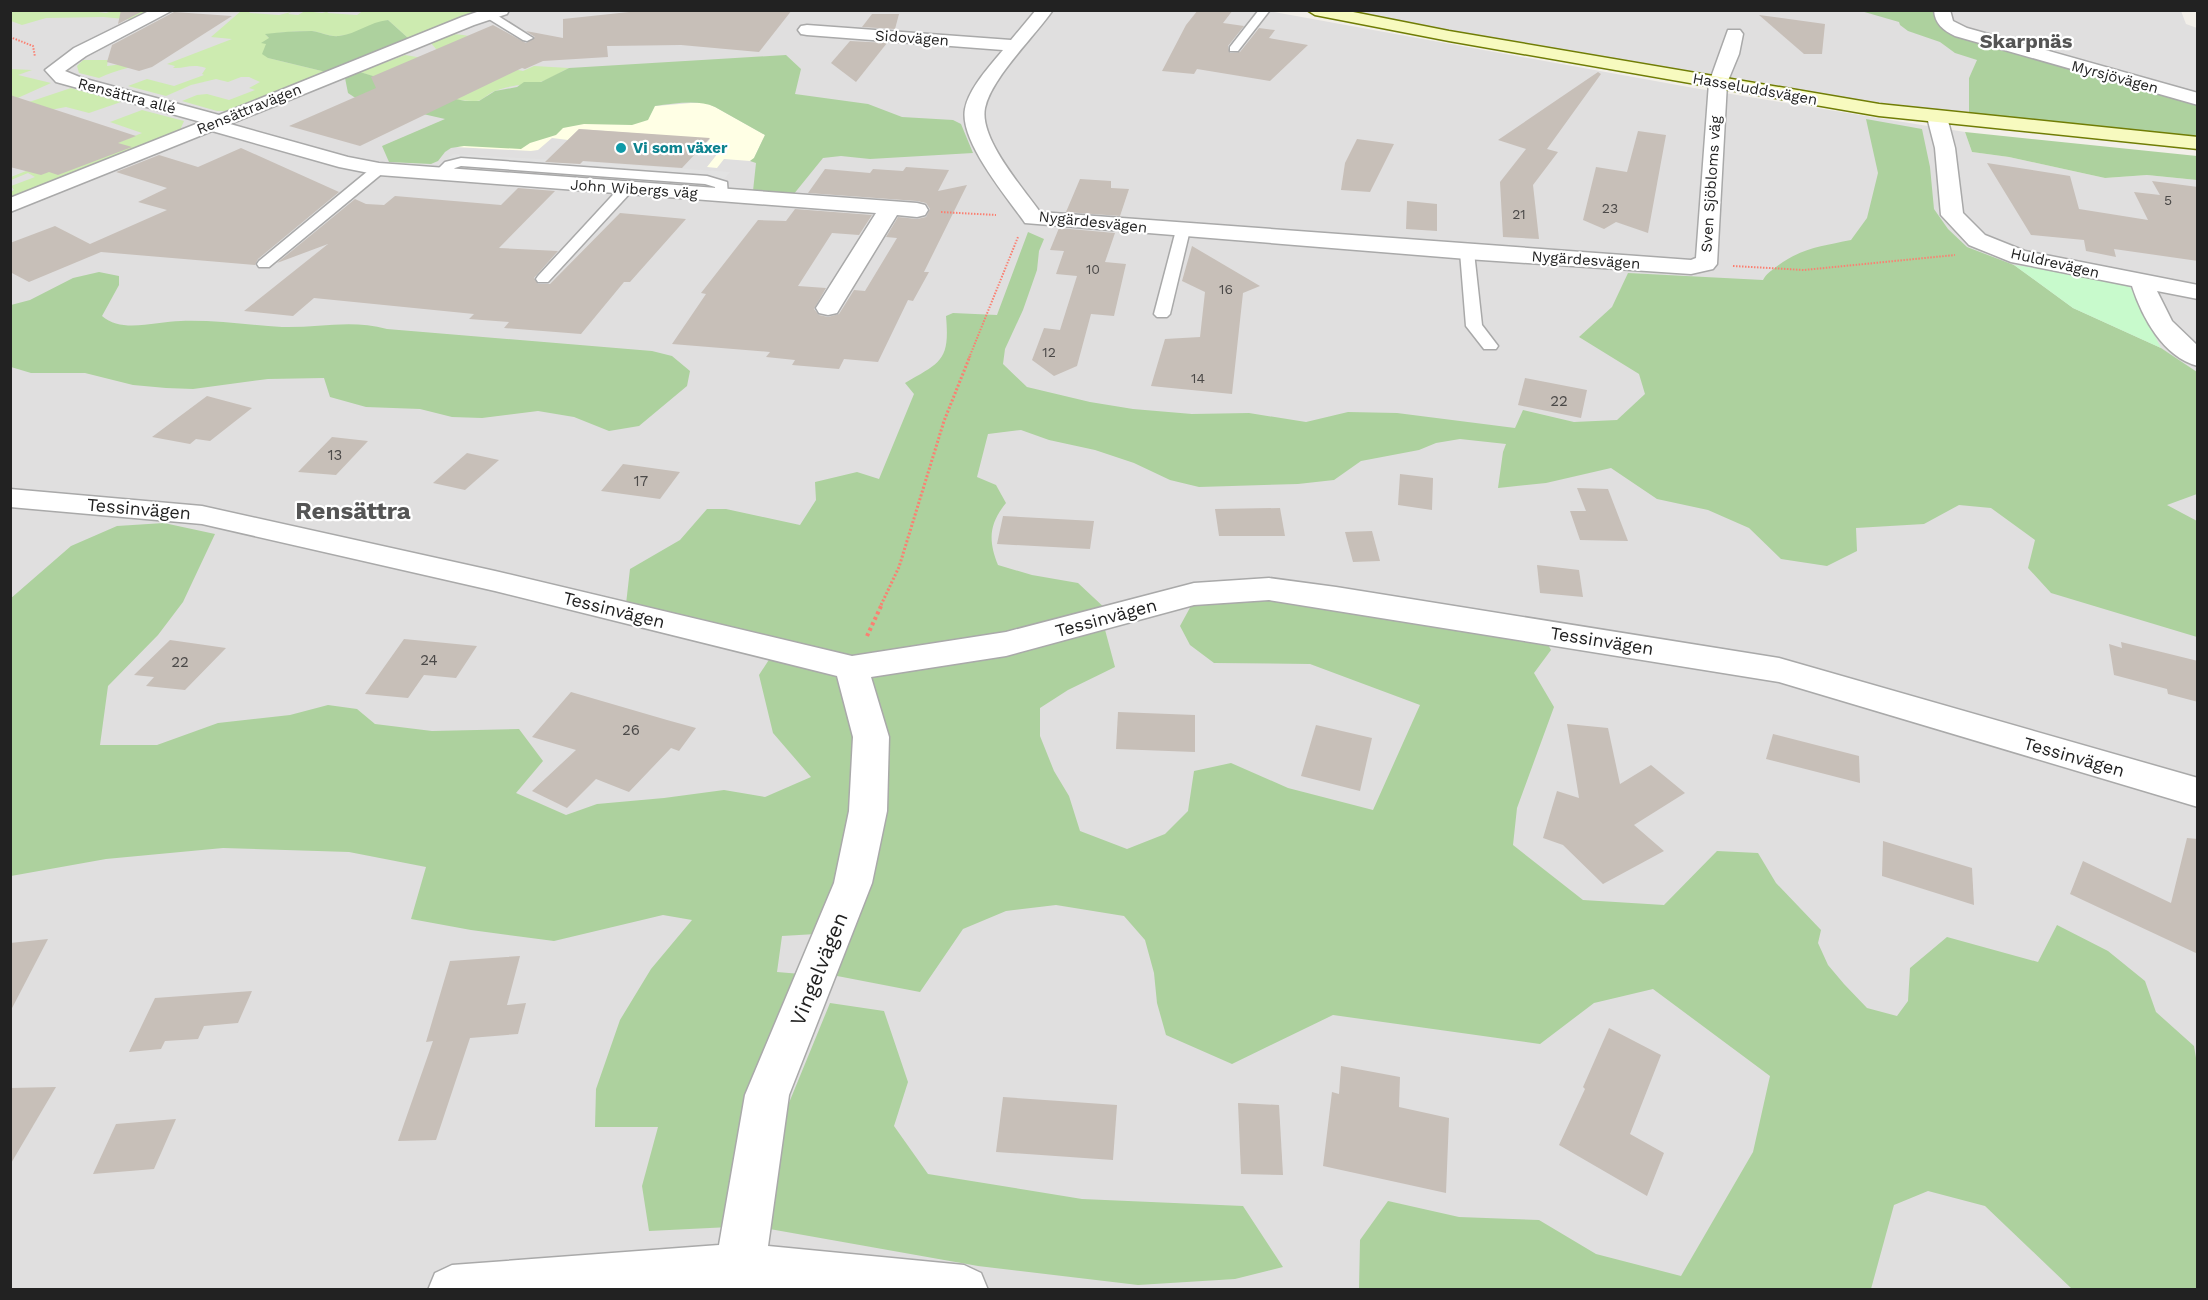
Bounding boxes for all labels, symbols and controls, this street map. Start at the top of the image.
street label: Sidovägen [874,26,950,50]
district label: Skarpnäs [1980,29,2073,53]
street label: Myrsjövägen [2070,57,2160,97]
street label: Hasseluddsvägen [1691,69,1819,109]
street label: Rensättra allé [76,74,178,118]
street label: Rensättravägen [194,80,304,138]
street label: Sven Sjöbloms väg [1697,115,1725,253]
place label: Vi som växer [633,139,728,157]
marker: Vi som växer [614,141,628,155]
street label: John Wibergs väg [570,176,698,202]
house number: 5 [2164,192,2172,208]
house number: 23 [1602,200,1618,216]
house number: 21 [1512,206,1526,222]
street label: Nygärdesvägen [1038,207,1148,237]
street label: Huldrevägen [2009,244,2101,282]
street label: Nygärdesvägen [1531,247,1641,273]
house number: 10 [1086,261,1100,277]
house number: 16 [1219,281,1233,297]
house number: 12 [1042,344,1056,360]
house number: 14 [1191,370,1205,386]
house number: 22 [1550,392,1568,410]
house number: 13 [328,446,342,464]
house number: 17 [634,472,648,490]
street label: Tessinvägen [86,493,192,524]
district label: Rensättra [295,497,411,525]
street label: Tessinvägen [561,587,667,632]
street label: Tessinvägen [1053,594,1159,641]
street label: Tessinvägen [1549,622,1655,659]
house number: 24 [420,651,438,669]
house number: 22 [171,653,189,671]
house number: 26 [622,721,640,739]
street label: Tessinvägen [2021,732,2127,781]
street label: Vingelvägen [784,908,853,1029]

